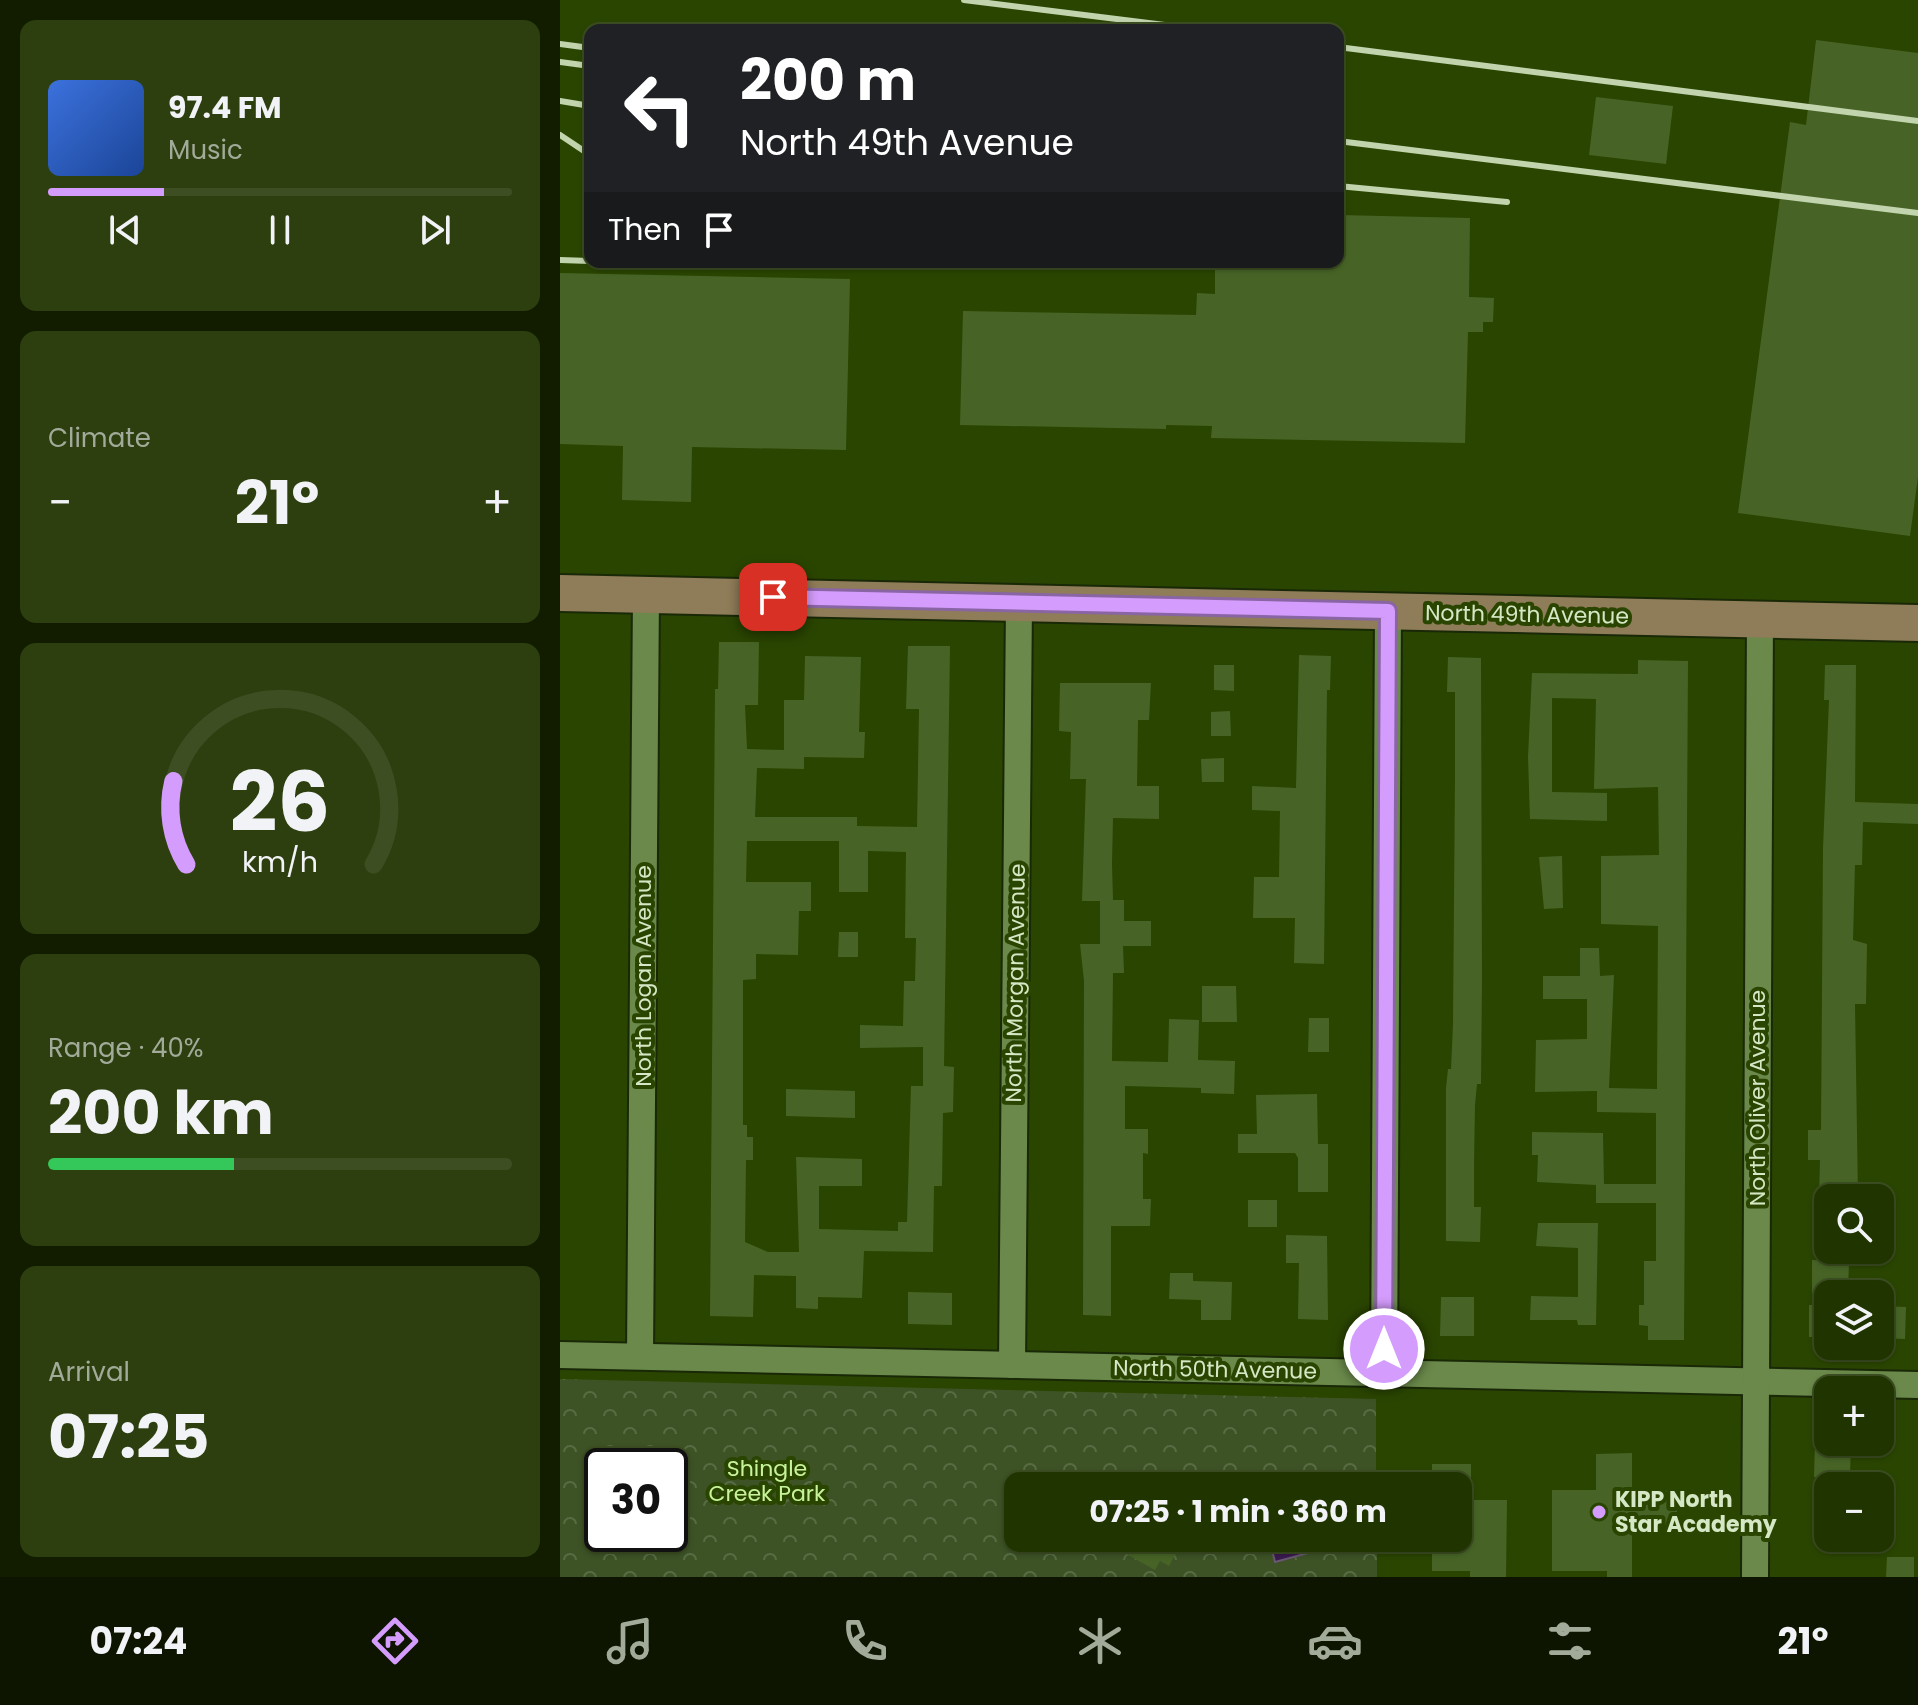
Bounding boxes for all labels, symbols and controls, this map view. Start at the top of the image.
text: 200 m [740,41,916,120]
icon: left [608,56,712,160]
text: 97.4 FM [168,86,282,129]
text: North 49th Avenue [740,117,1074,168]
text: Music [168,132,243,168]
icon: previous [103,208,147,252]
icon: pause [258,208,302,252]
icon: next [413,208,457,252]
text: Then [608,208,681,251]
icon: arrive [697,208,741,252]
text: Climate [48,420,151,456]
text: 21° [235,461,319,545]
text: − [48,472,72,533]
text: + [482,472,512,533]
pin [739,563,807,631]
icon: arrive [751,575,795,619]
street label: North 49th Avenue [1425,597,1629,632]
text: 26 [230,743,330,859]
text: km/h [242,842,318,882]
street label: North Morgan Avenue [998,863,1033,1103]
street label: North Logan Avenue [628,865,659,1087]
street label: North Oliver Avenue [1742,990,1773,1206]
text: Range · 40% [48,1030,204,1066]
text: 200 km [48,1071,274,1155]
map controls [1814,1184,1894,1552]
button: search [1814,1184,1894,1264]
button: layers [1814,1280,1894,1360]
position arrow [1342,1307,1426,1391]
street label: North 50th Avenue [1113,1352,1317,1387]
text: Arrival [48,1354,130,1390]
button: + [1814,1376,1894,1456]
text: 07:25 [48,1395,210,1479]
speed limit sign: 30 [584,1448,688,1552]
park label: Shingle Creek Park [709,1453,826,1509]
button: − [1814,1472,1894,1552]
place label: KIPP North Star Academy [1615,1484,1777,1540]
text: 07:25 · 1 min · 360 m [1089,1490,1387,1533]
marker: KIPP North Star Academy [1590,1503,1608,1521]
icon: directions [367,1613,423,1669]
icon: music [602,1613,658,1669]
icon: phone [837,1613,893,1669]
icon: climate [1072,1613,1128,1669]
icon: car [1307,1613,1363,1669]
icon: filters [1542,1613,1598,1669]
text: 07:24 [90,1616,187,1667]
text: 21° [1778,1616,1828,1667]

